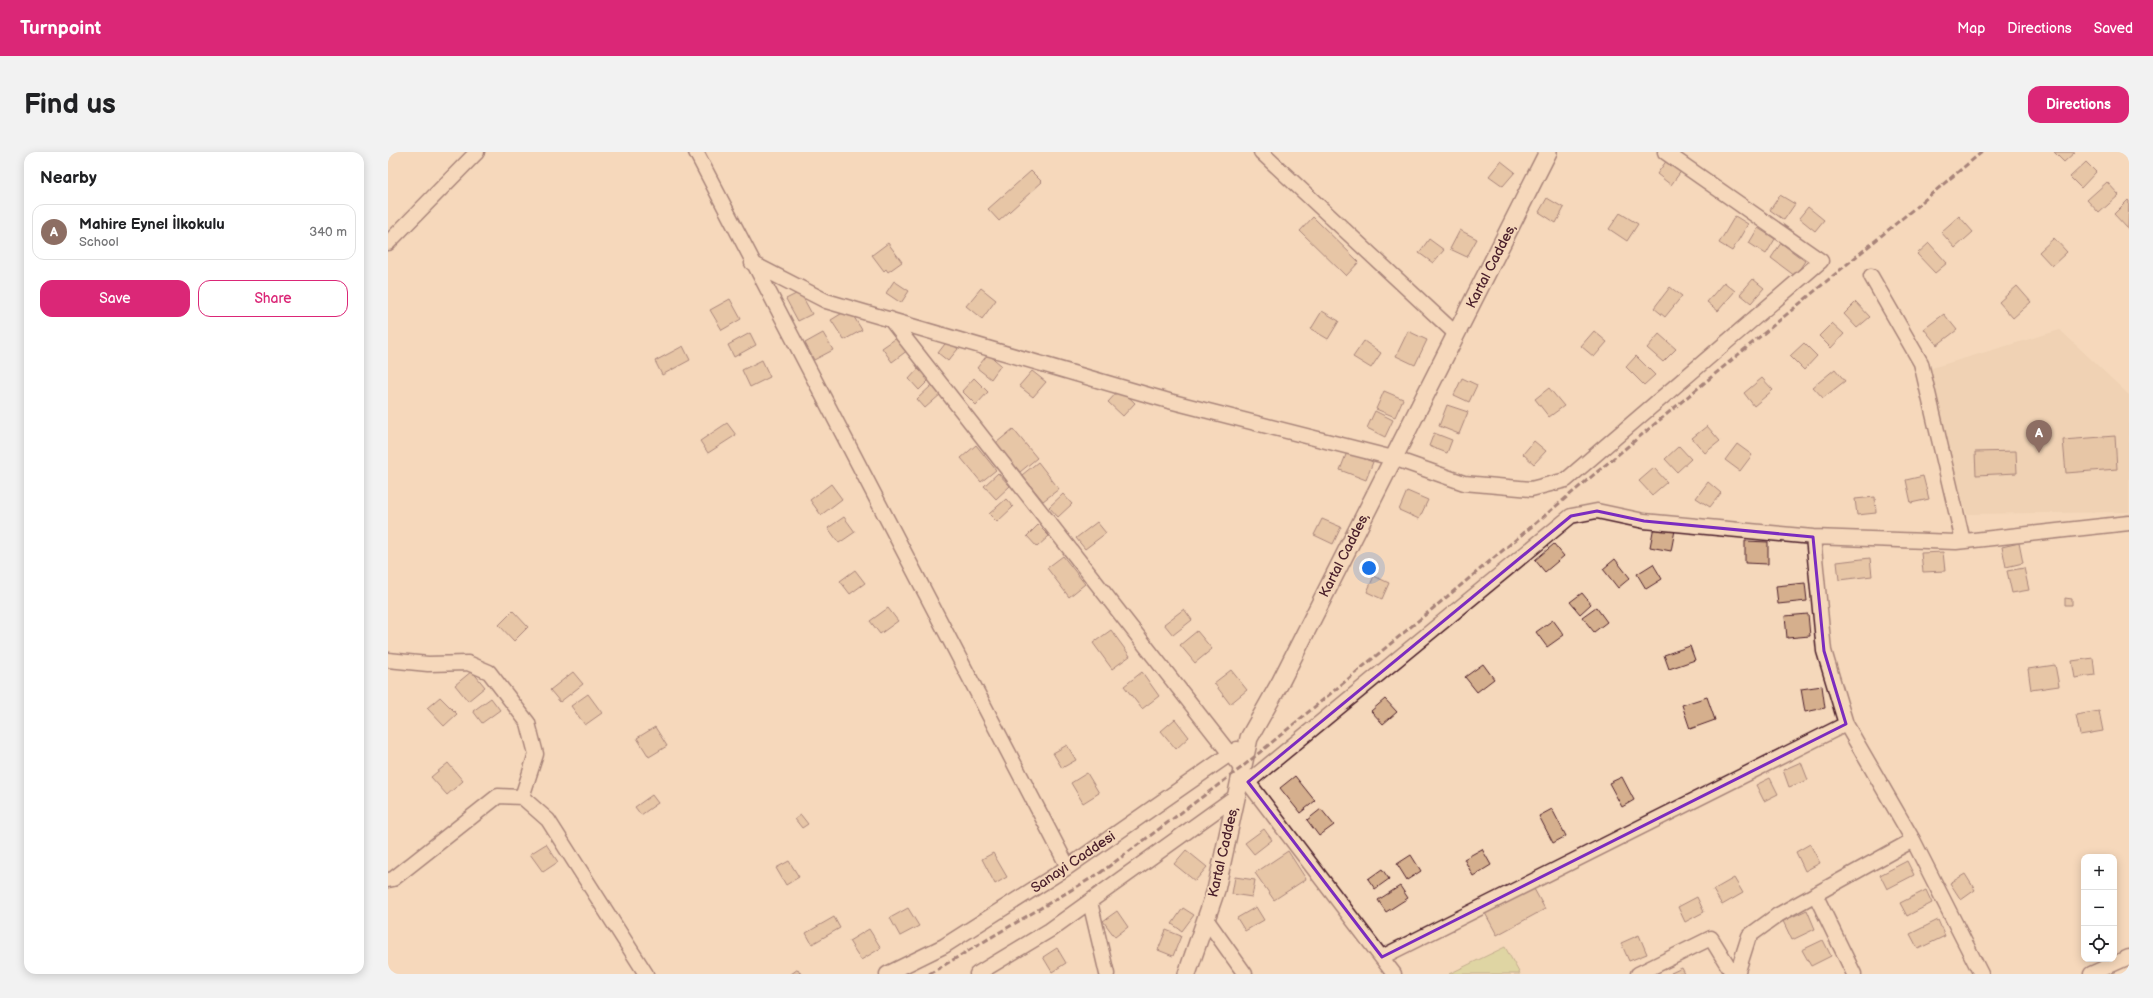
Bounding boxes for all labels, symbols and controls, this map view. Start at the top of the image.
text: Turnpoint [20,17,101,40]
text: Map [1957,20,1985,37]
text: Directions [2007,20,2072,37]
text: Saved [2094,20,2133,37]
button: Directions [2028,86,2129,123]
text: Find us [24,88,116,121]
text: Nearby [40,168,97,188]
text: Mahire Eynel İlkokulu [79,215,225,234]
street label: Kartal Caddes, [1462,221,1520,311]
text: A [50,224,58,240]
text: 340 m [309,224,347,240]
text: School [79,234,119,250]
button: Save [40,280,190,317]
button: Share [198,280,348,317]
pin: A [2026,420,2052,453]
street label: Kartal Caddes, [1315,510,1373,600]
your location [1359,558,1379,578]
street label: Kartal Caddes, [1204,805,1242,899]
street label: Sanayi Caddesi [1028,828,1118,896]
map controls [2081,854,2117,962]
button: + [2081,854,2117,890]
button: − [2081,890,2117,926]
button: locate [2081,926,2117,962]

